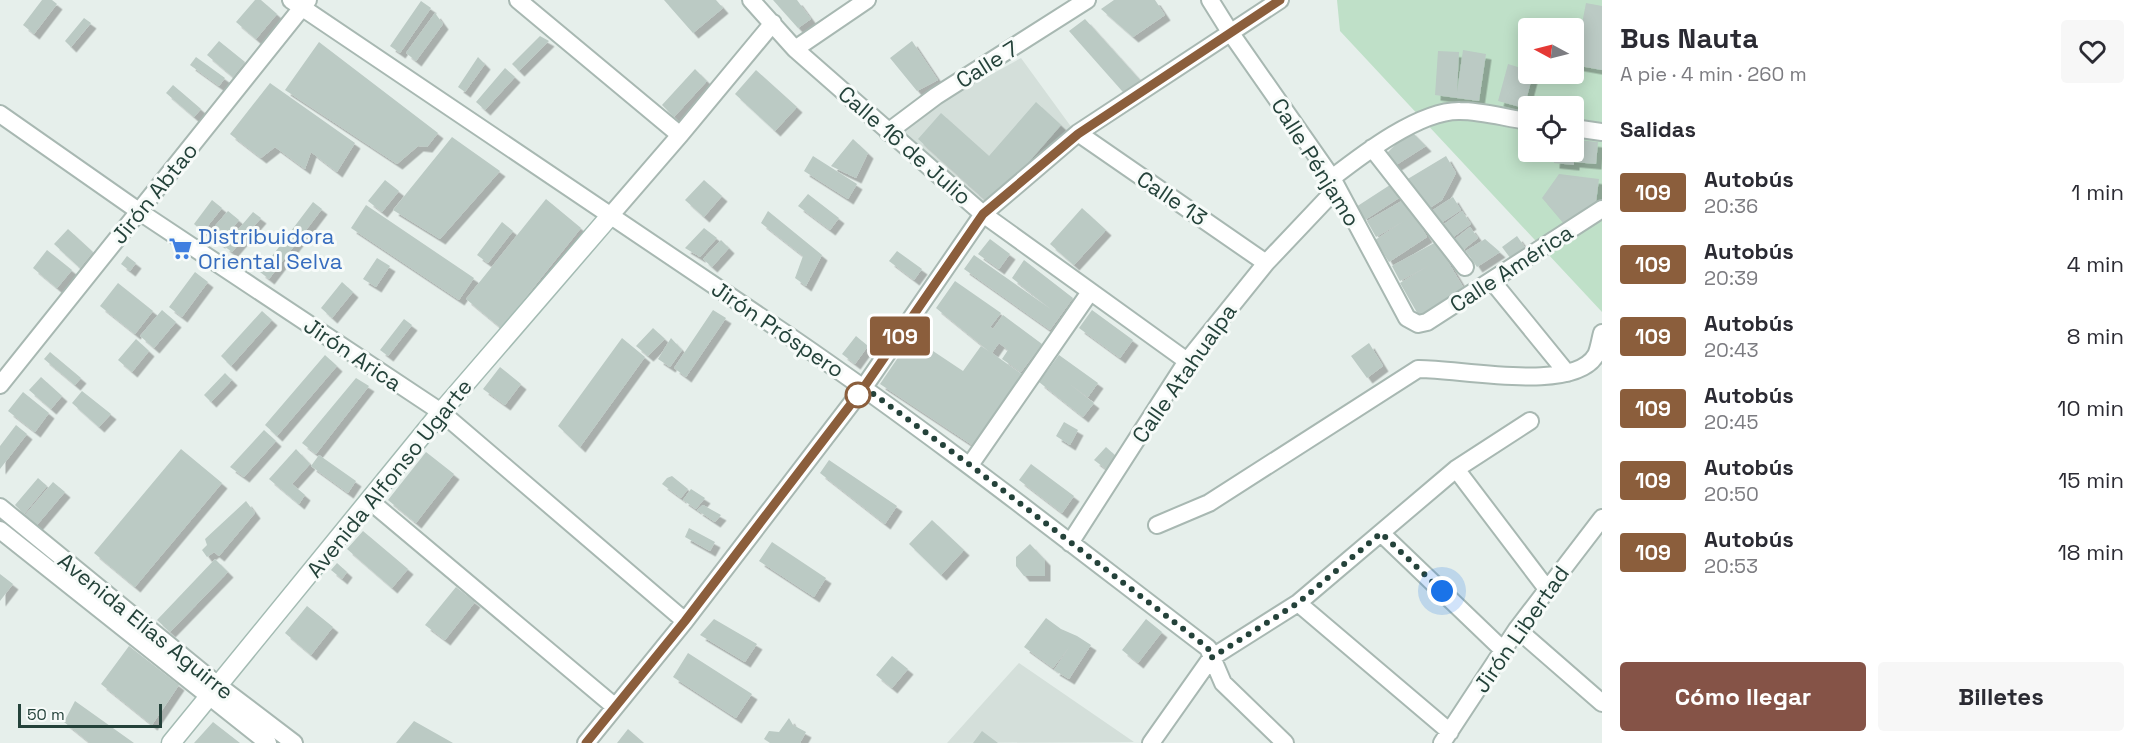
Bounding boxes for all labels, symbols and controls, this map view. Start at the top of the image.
north arrow [1518,18,1584,84]
map controls [1518,18,1584,162]
text: Bus Nauta [1620,20,1758,56]
button: heart [2061,20,2124,83]
street label: Calle 7 [950,34,1024,94]
text: A pie · 4 min · 260 m [1620,61,1807,87]
street label: Calle 16 de Julio [833,79,977,211]
street label: Calle Pénjamo [1265,93,1367,231]
button: locate [1518,96,1584,162]
text: Salidas [1620,115,1696,143]
street label: Jirón Abtao [105,137,203,249]
street label: Calle 13 [1132,164,1212,232]
text: Autobús [1704,165,1794,193]
text: 1 min [2071,178,2124,206]
text: 109 [1635,179,1671,206]
text: 20:36 [1704,193,1758,219]
street label: Calle América [1444,218,1578,318]
place label: Distribuidora Oriental Selva [198,222,343,275]
supermarket icon: Distribuidora Oriental Selva [167,236,193,262]
text: Autobús [1704,237,1794,265]
text: 4 min [2067,250,2124,278]
text: 109 [1635,251,1671,278]
text: 20:39 [1704,265,1758,291]
street label: Jirón Próspero [706,274,850,384]
street label: Calle Atahualpa [1126,298,1243,448]
text: Autobús [1704,309,1794,337]
street label: Jirón Arica [299,311,408,397]
line badge: 109 [866,316,934,356]
text: 8 min [2067,322,2124,350]
text: 109 [882,323,918,350]
text: 109 [1635,323,1671,350]
text: 20:43 [1704,337,1759,363]
street label: Avenida Alfonso Ugarte [300,373,478,583]
text: Autobús [1704,381,1794,409]
unlabelled marker [845,382,871,408]
text: 10 min [2057,394,2124,422]
text: 109 [1635,395,1671,422]
text: 20:45 [1704,409,1758,435]
text: Autobús [1704,453,1794,481]
text: 15 min [2058,466,2124,494]
text: 109 [1635,467,1671,494]
text: 20:50 [1704,481,1759,507]
text: Autobús [1704,525,1794,553]
text: 18 min [2058,538,2124,566]
text: 109 [1635,539,1671,566]
street label: Avenida Elías Aguirre [52,547,240,705]
text: 20:53 [1704,553,1758,579]
street label: Jirón Libertad [1467,560,1575,698]
your location [1427,576,1457,606]
button: Cómo llegar [1620,662,1866,731]
button: Billetes [1878,662,2124,731]
scale bar [18,701,162,728]
text: 50 m [27,704,65,725]

